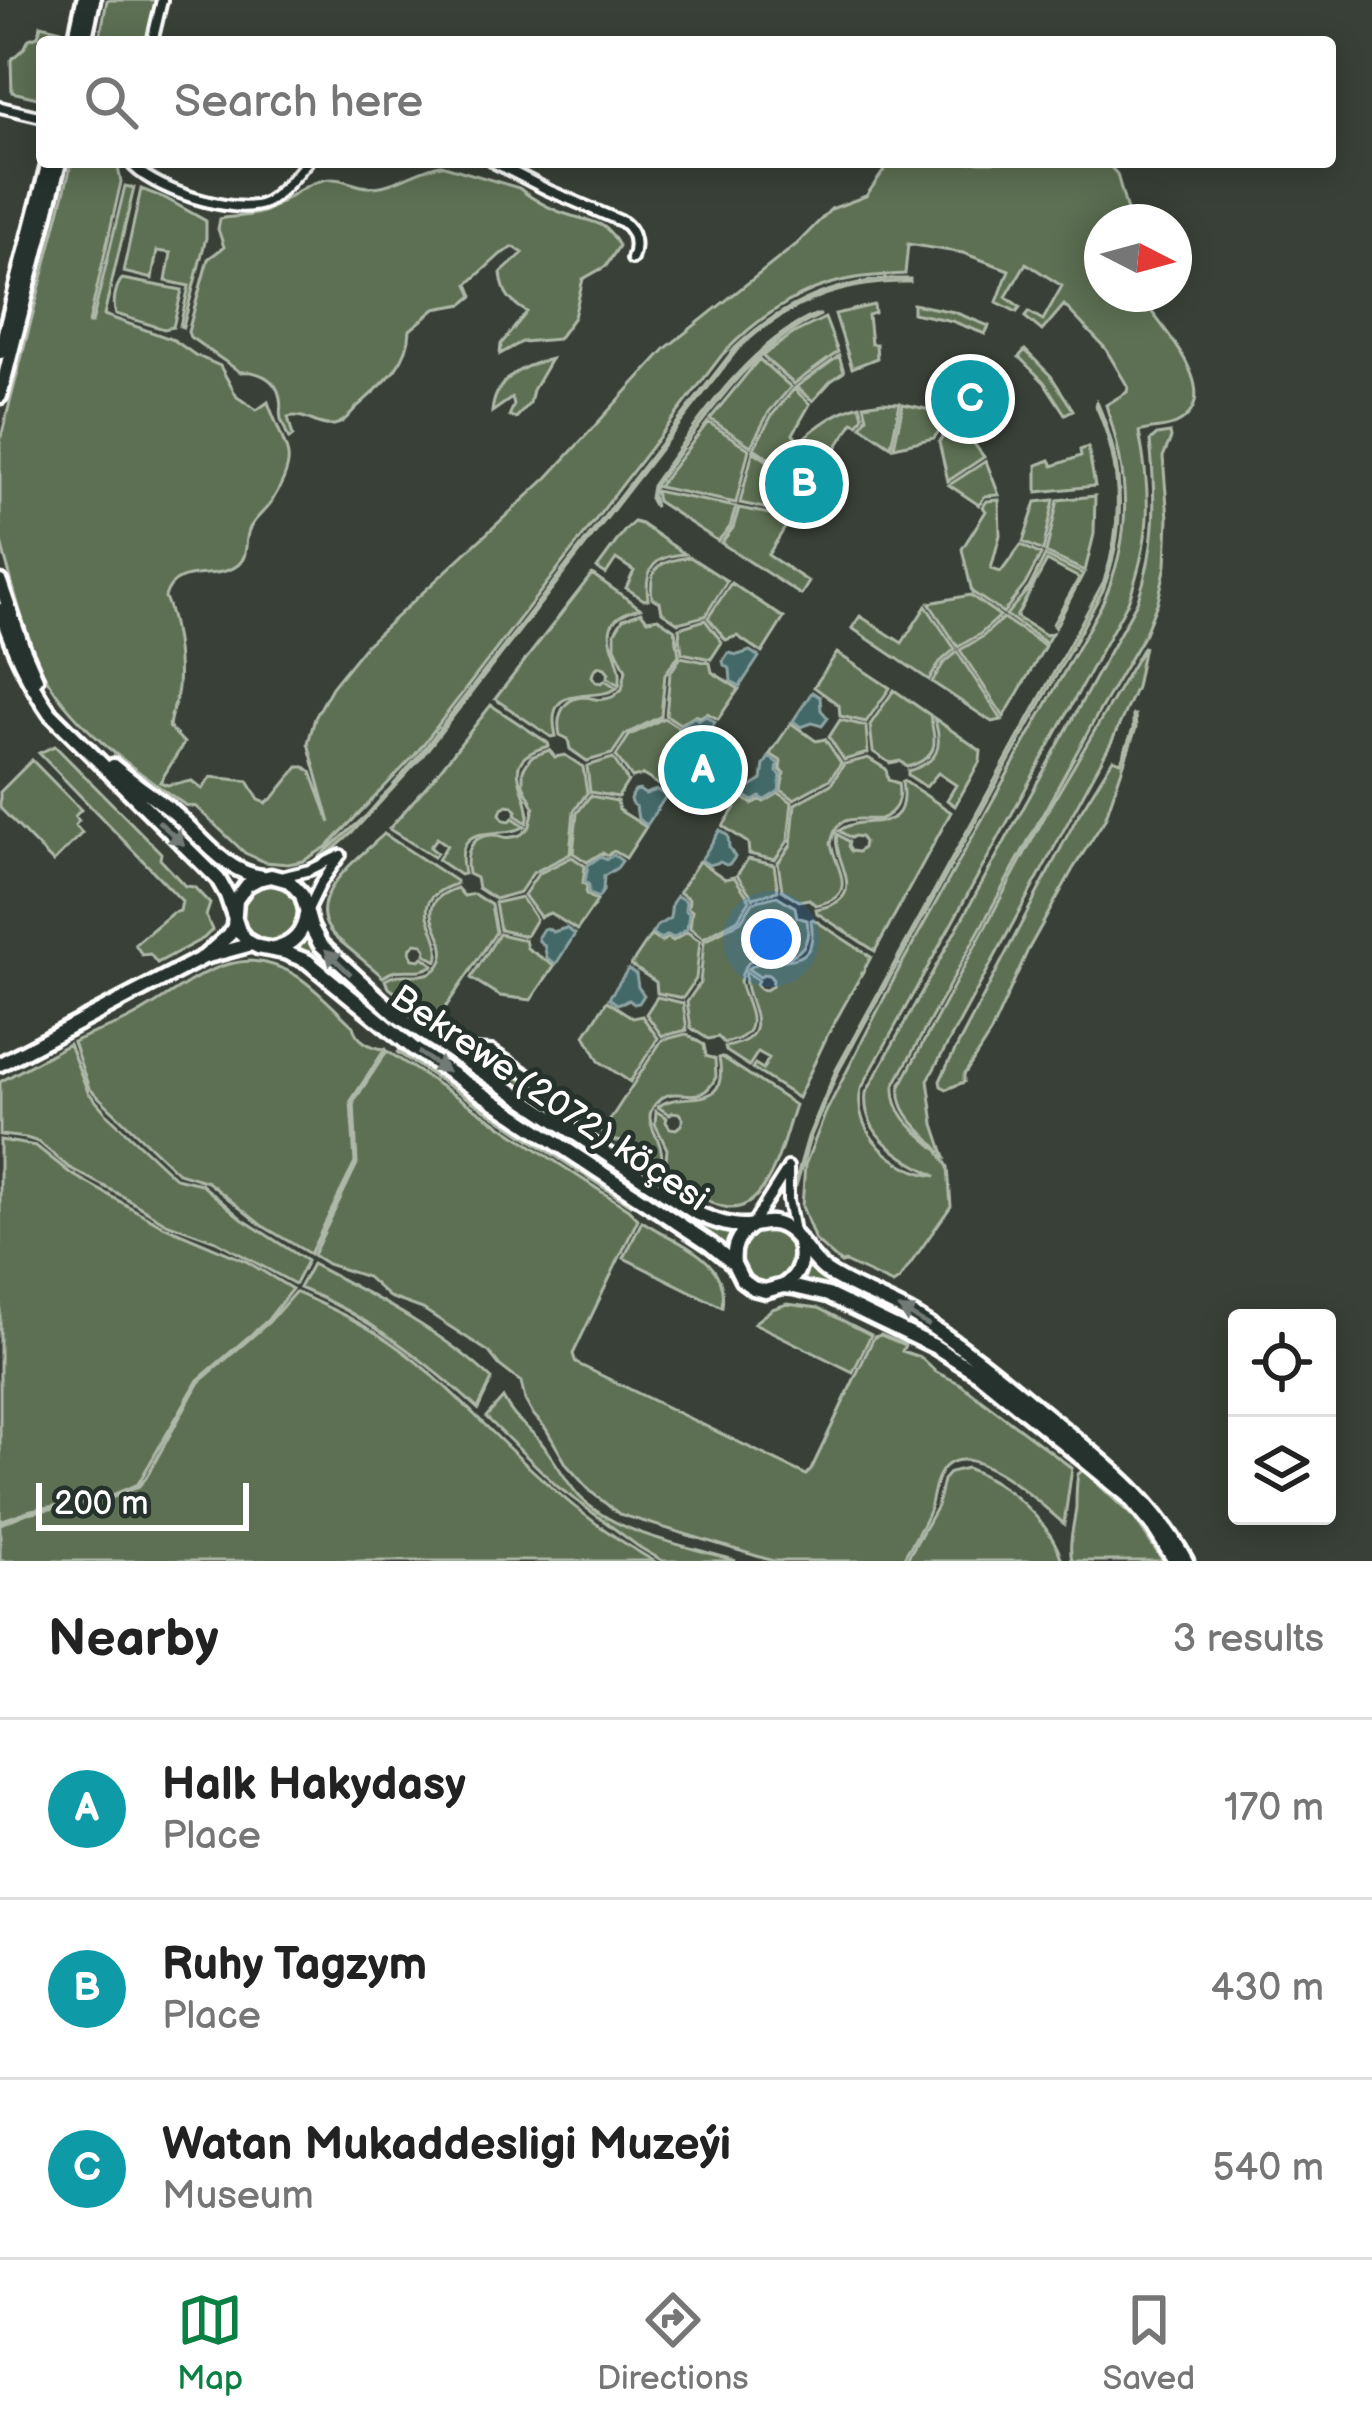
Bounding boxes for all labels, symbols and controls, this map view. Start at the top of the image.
search box [36,36,1336,168]
icon: search [78,69,144,135]
text: Search here [174,75,423,130]
north arrow [1084,204,1192,312]
pin: C [931,354,1009,444]
pin: B [765,439,843,529]
pin: A [664,725,742,815]
one-way arrow [156,818,185,846]
your location [741,909,801,969]
one-way arrow [324,948,353,976]
street label: Bekrewe (2072) köçesi [382,977,716,1221]
one-way arrow [417,1051,450,1073]
one-way arrow [897,1307,931,1328]
map controls [1228,1309,1336,1525]
button: locate [1228,1309,1336,1417]
button: layers [1228,1417,1336,1525]
scale bar [36,1477,249,1530]
text: 200 m [54,1484,148,1524]
text: Nearby [48,1609,219,1670]
text: 3 results [1172,1616,1324,1663]
text: Halk Hakydasy [162,1758,466,1813]
text: A [75,1785,99,1832]
text: 170 m [1224,1785,1324,1832]
text: Place [162,1813,261,1860]
text: Ruhy Tagzym [162,1938,427,1993]
text: B [73,1965,101,2012]
text: 430 m [1211,1965,1324,2012]
text: Place [162,1993,261,2040]
text: Watan Mukaddesligi Muzeýi [162,2118,731,2173]
text: C [73,2145,101,2192]
text: 540 m [1212,2145,1324,2192]
text: Museum [162,2173,314,2220]
tab: Map [177,2287,243,2399]
tab: Directions [597,2287,749,2399]
tab: Saved [1102,2287,1195,2399]

